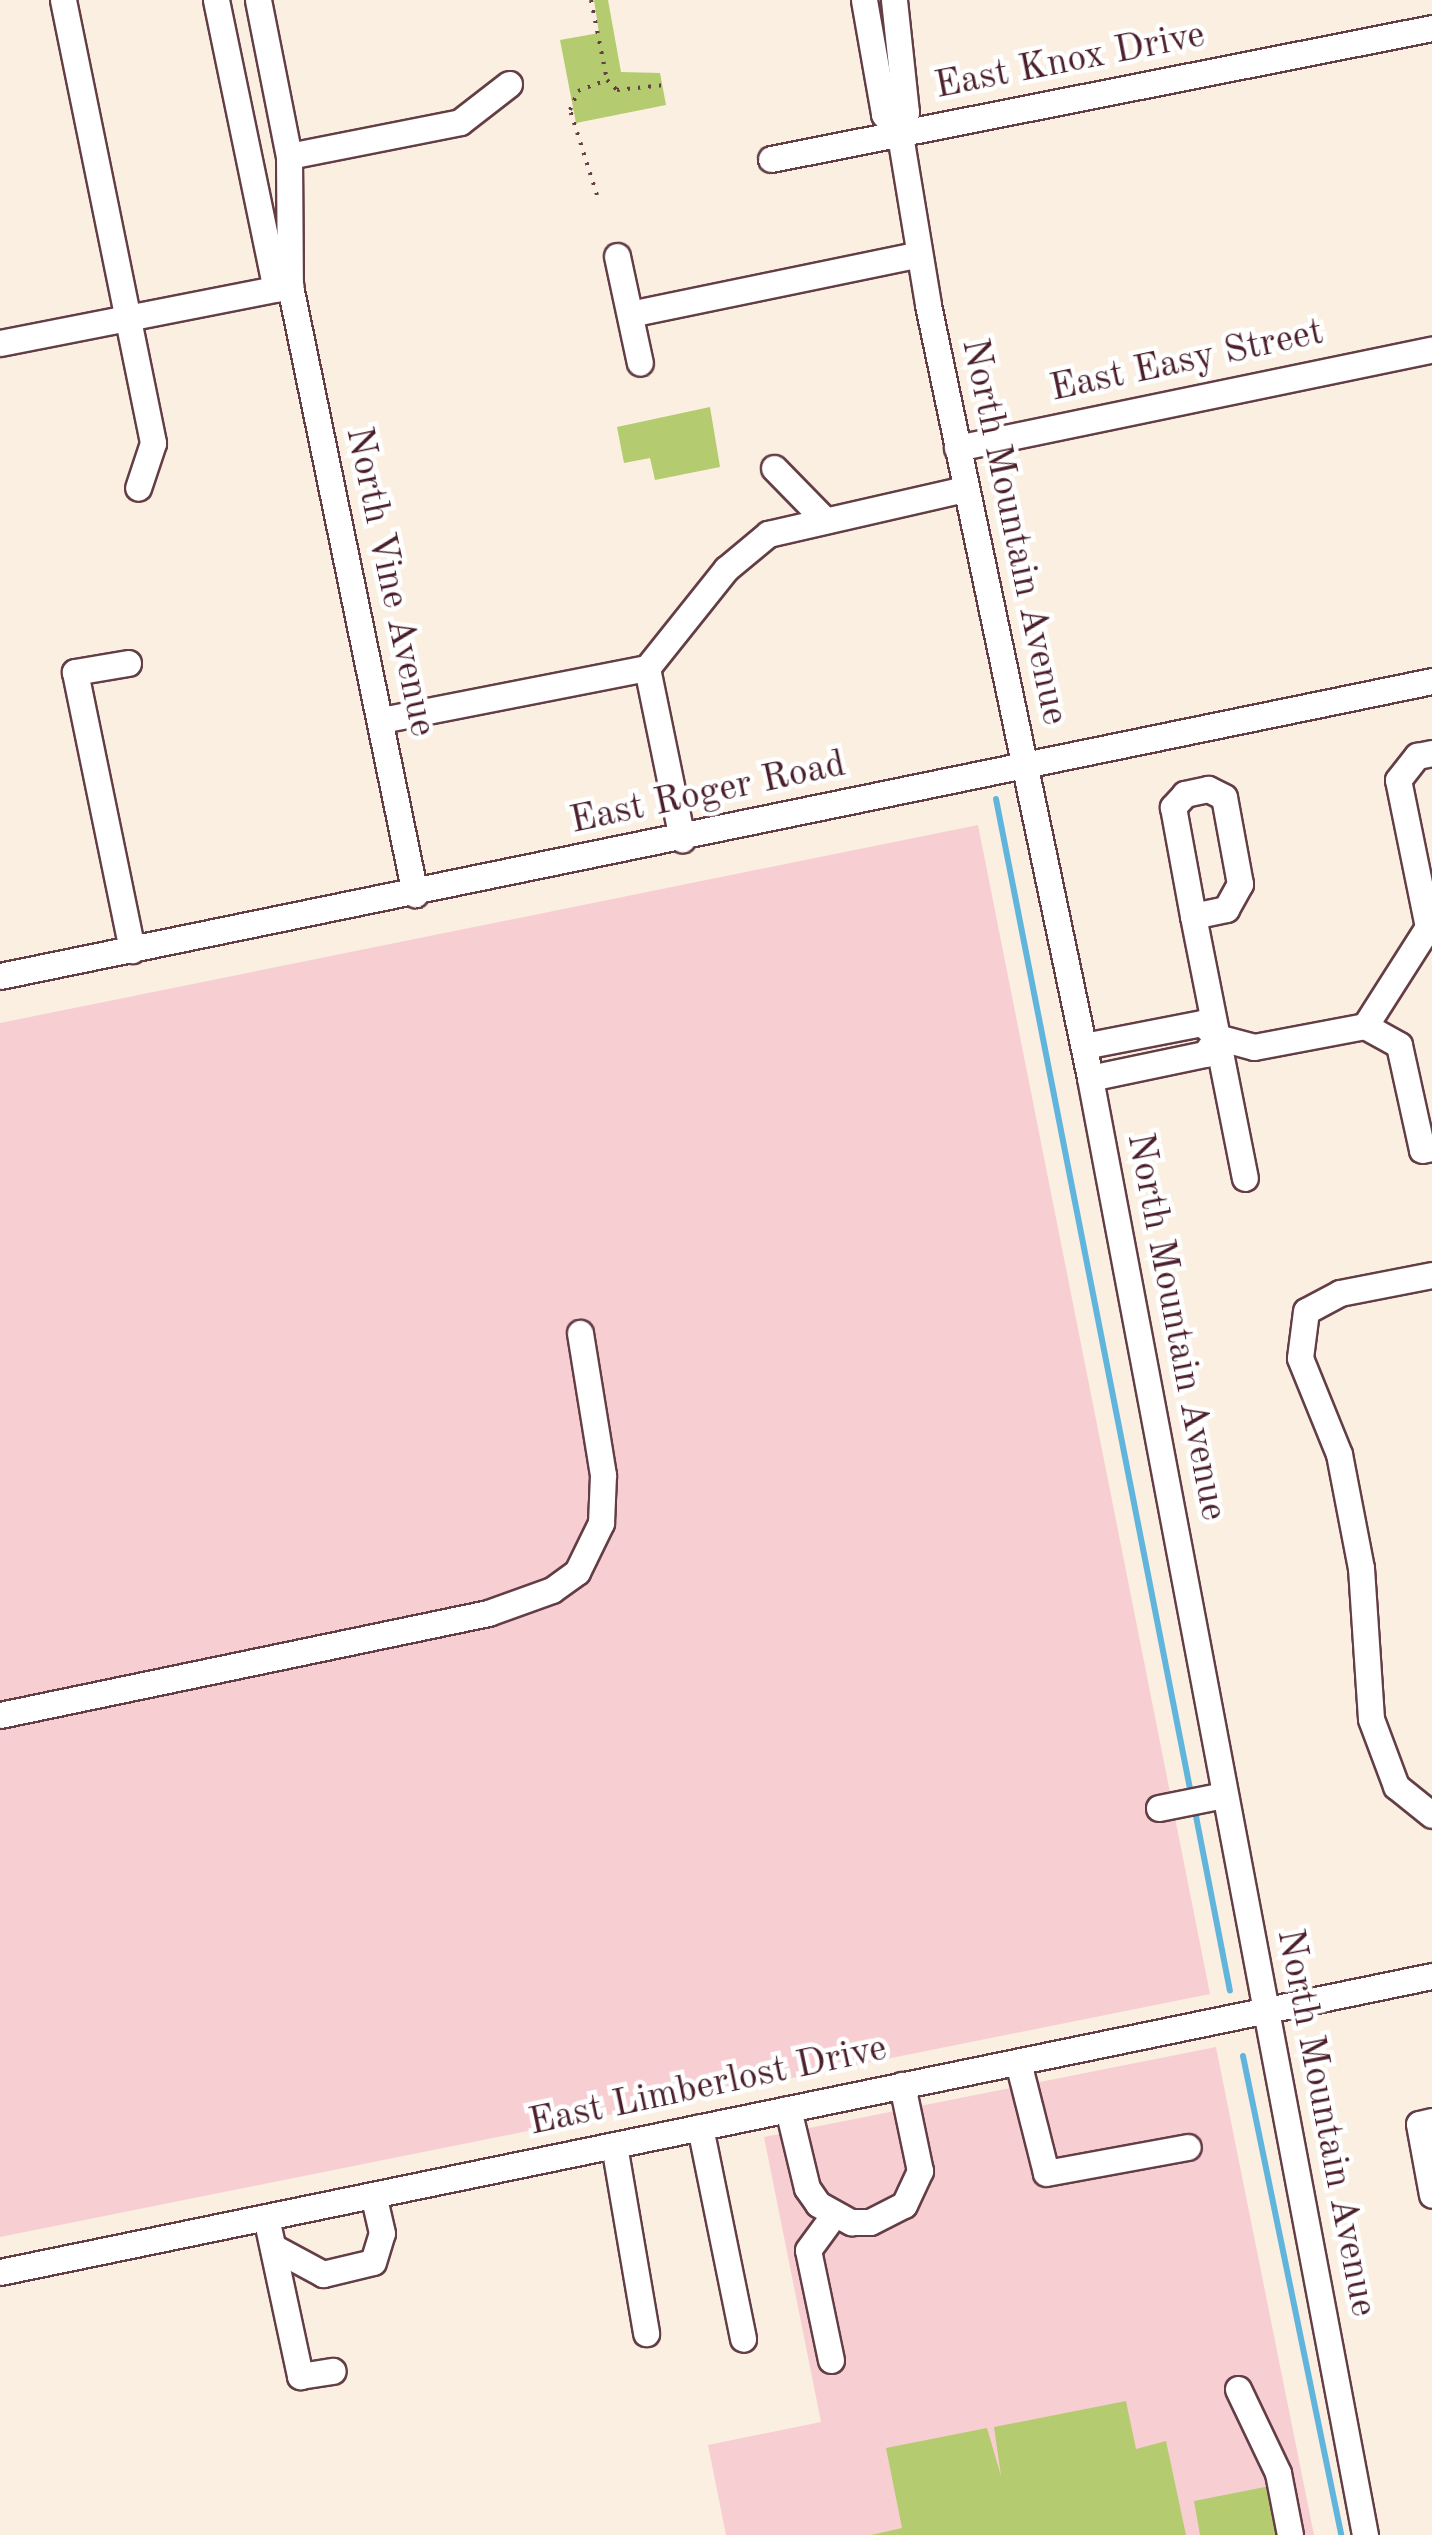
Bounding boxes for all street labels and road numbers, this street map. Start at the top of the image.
street label: East Knox Drive [931,13,1209,111]
street label: East Easy Street [1046,311,1328,413]
street label: North Mountain Avenue [950,335,1076,729]
street label: North Vine Avenue [334,423,444,741]
street label: East Roger Road [566,743,850,845]
street label: North Mountain Avenue [1115,1129,1235,1525]
street label: North Mountain Avenue [1265,1925,1385,2321]
street label: East Limberlost Drive [525,2027,891,2147]

